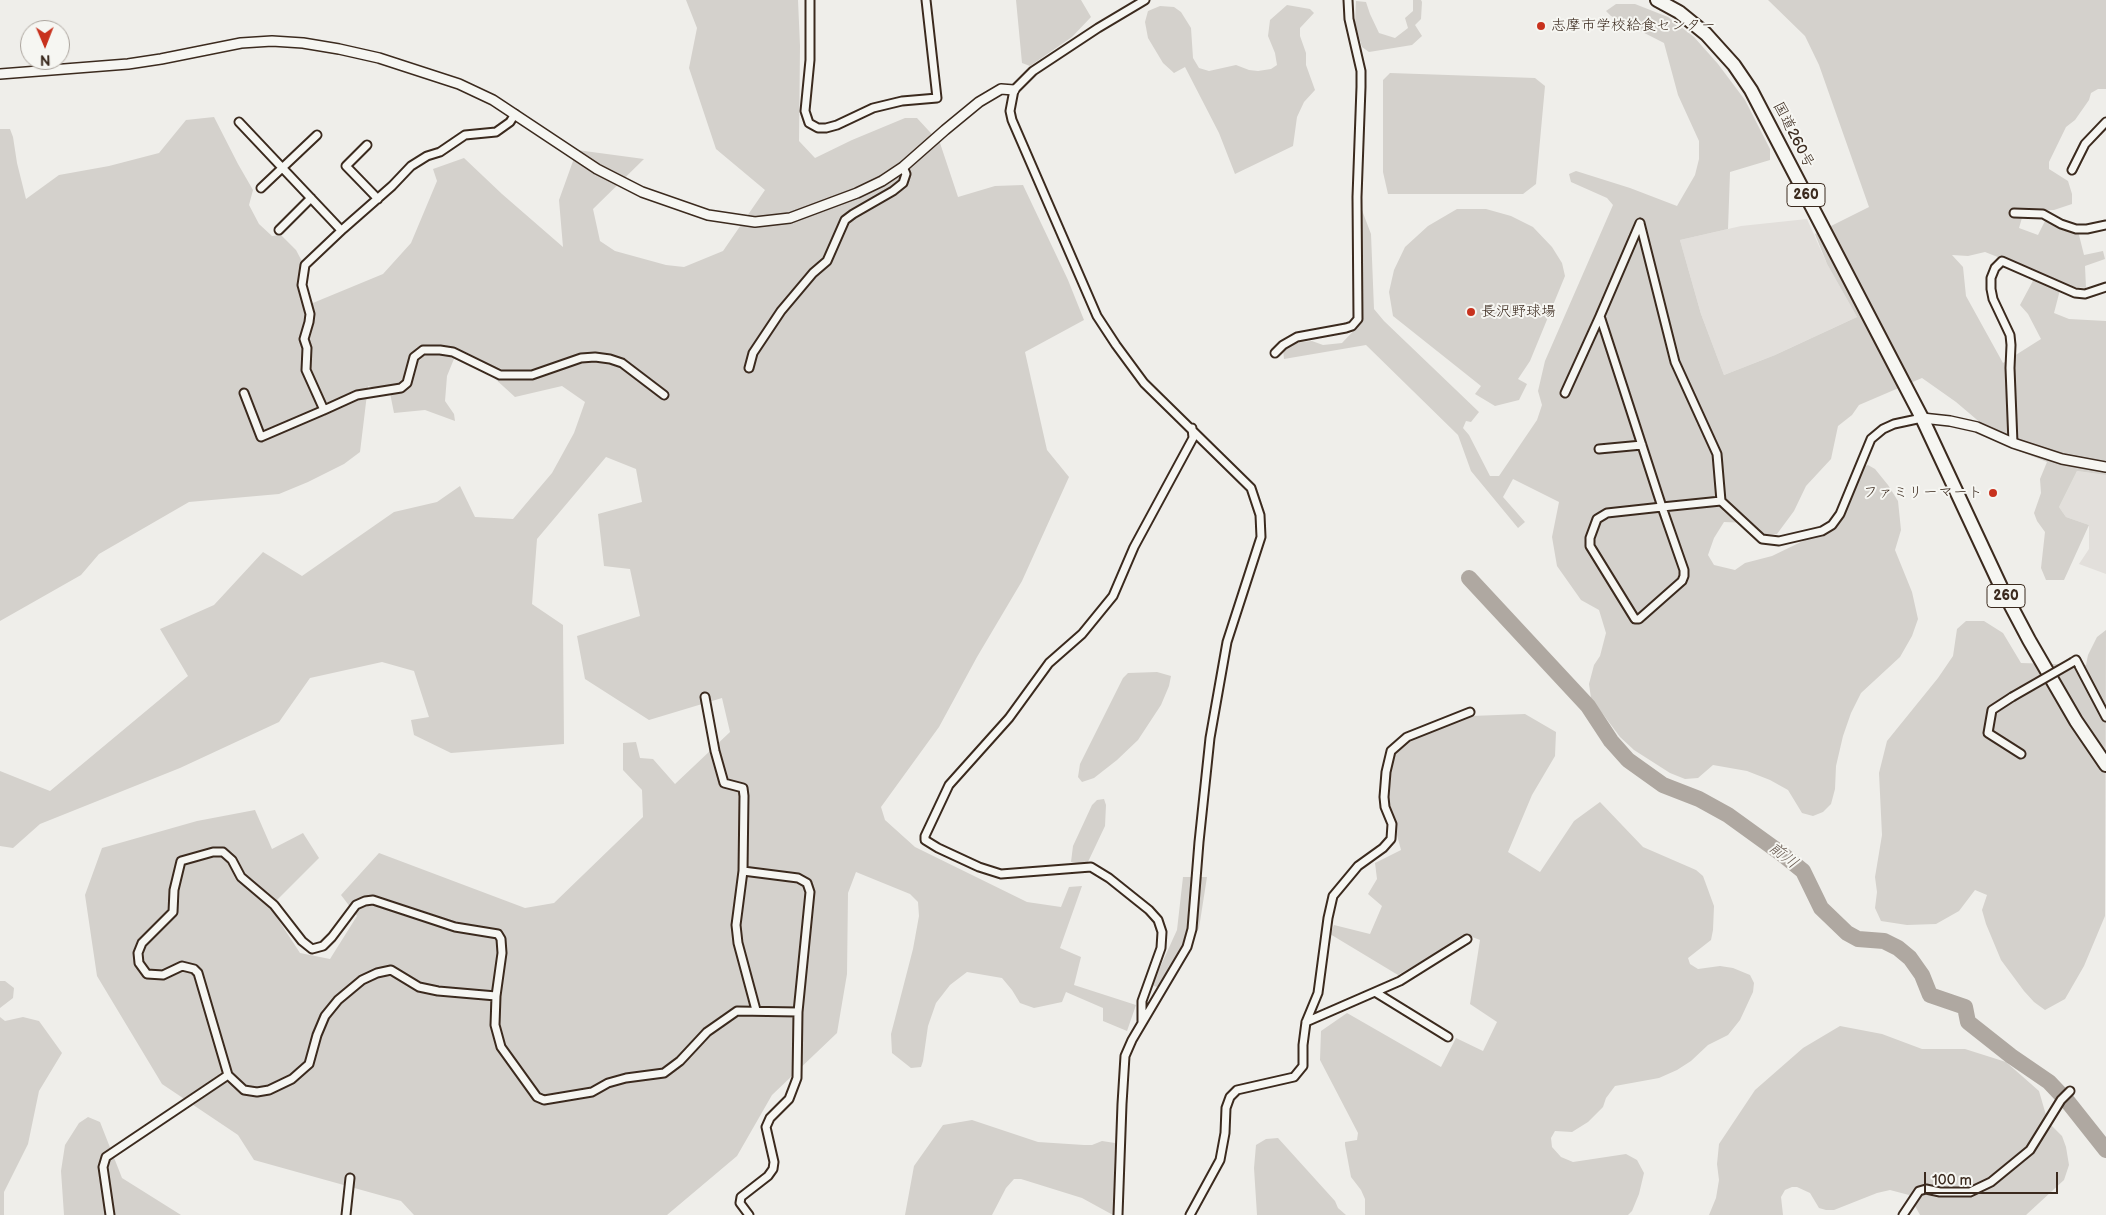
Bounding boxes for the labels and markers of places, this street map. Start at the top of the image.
place label: 志摩市学校給食センター [1551,17,1716,35]
marker: 志摩市学校給食センター [1535,20,1547,32]
place label: 長沢野球場 [1481,303,1556,321]
marker: 長沢野球場 [1465,306,1477,318]
place label: ファミリーマート [1863,484,1983,502]
marker: ファミリーマート [1987,487,1999,499]

